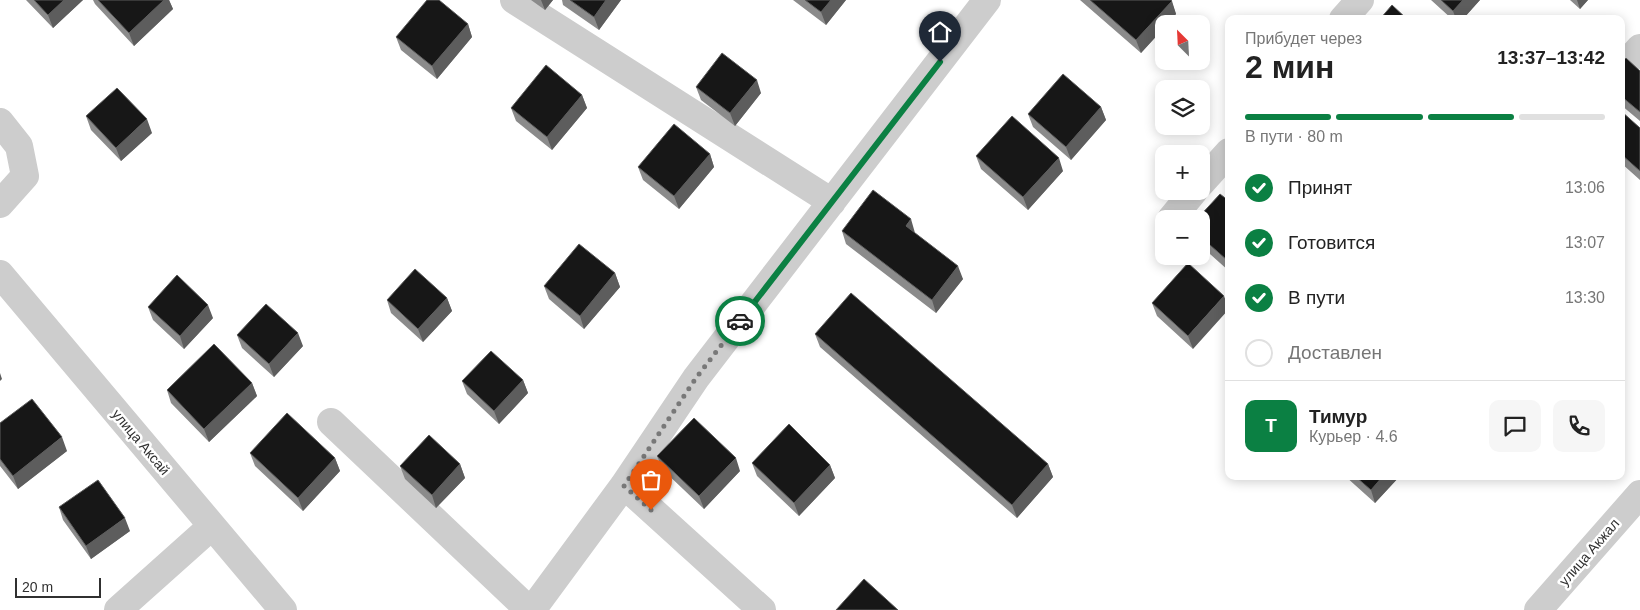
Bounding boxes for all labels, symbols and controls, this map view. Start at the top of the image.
pin [919,11,961,62]
north arrow [1155,15,1210,70]
map controls [1155,15,1210,265]
icon: home [926,18,954,46]
text: Прибудет через [1245,30,1362,47]
text: 13:37–13:42 [1497,47,1605,68]
text: 2 мин [1245,49,1334,85]
button: layers [1155,80,1210,135]
text: В пути · 80 m [1245,128,1343,145]
button: + [1155,145,1210,200]
icon: check [1245,174,1273,202]
text: Принят [1288,177,1352,198]
text: 13:06 [1565,179,1605,196]
button: − [1155,210,1210,265]
icon: check [1245,229,1273,257]
text: Готовится [1288,232,1375,253]
text: 13:07 [1565,234,1605,251]
icon: check [1245,284,1273,312]
text: В пути [1288,287,1345,308]
text: 13:30 [1565,289,1605,306]
courier [715,296,765,346]
icon: car [726,307,754,335]
text: Доставлен [1288,342,1382,363]
button: chat [1489,400,1541,452]
button: phone [1553,400,1605,452]
street label: улица Аксай [109,406,173,478]
text: Тимур [1309,406,1367,427]
text: Т [1265,415,1277,436]
text: Курьер · 4.6 [1309,428,1398,445]
pin [630,459,672,510]
icon: bag [637,466,665,494]
street label: улица Акжал [1556,515,1622,589]
scale bar [15,575,101,598]
text: 20 m [22,579,53,595]

